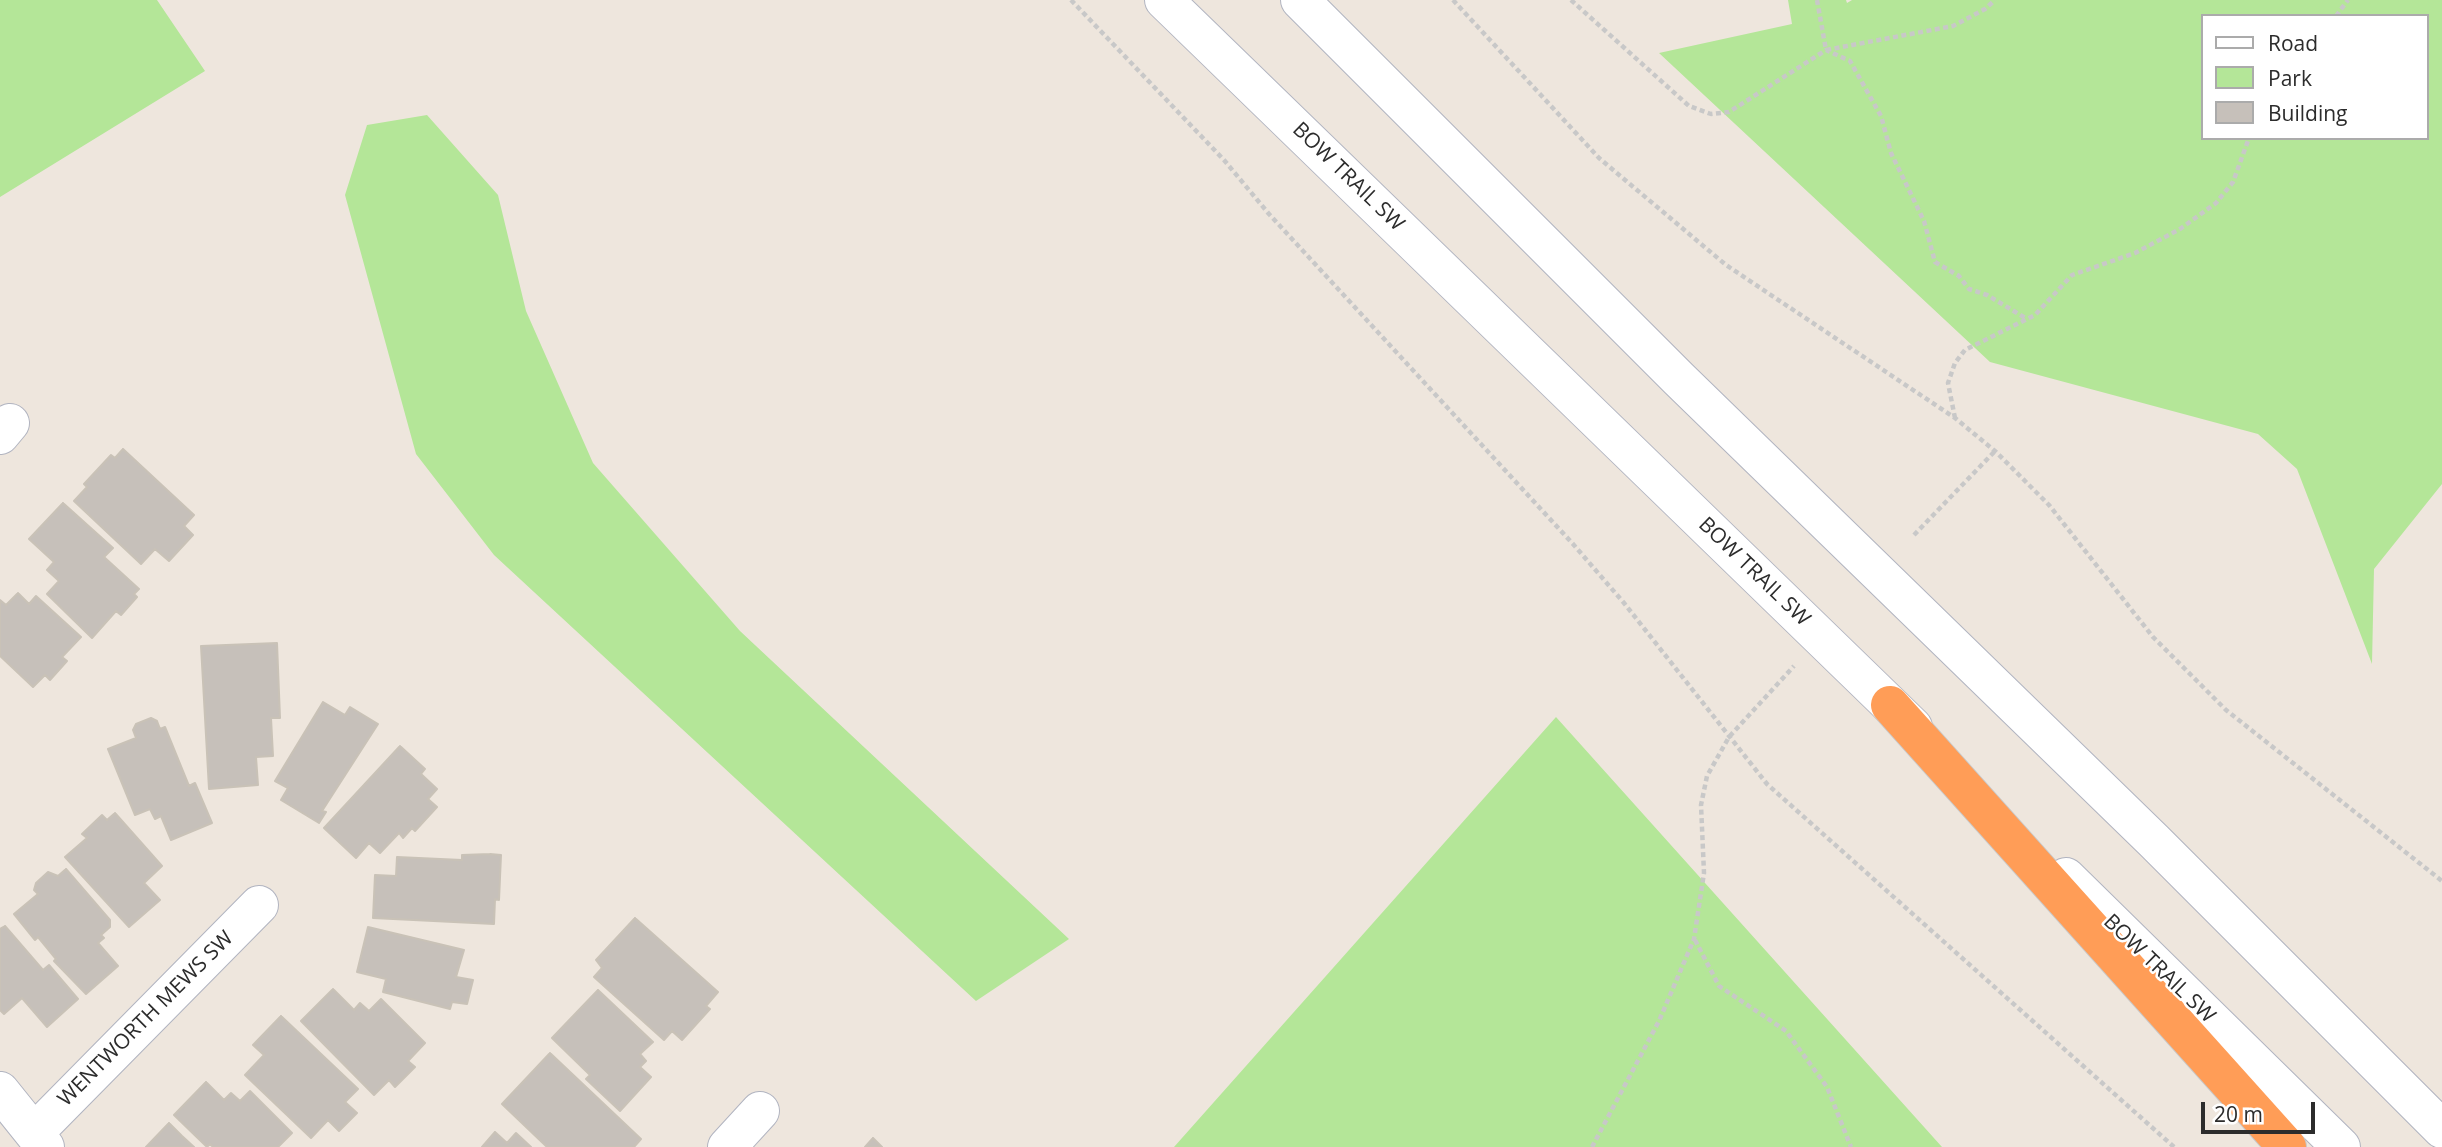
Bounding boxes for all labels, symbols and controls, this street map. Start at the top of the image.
legend [2200,14,2428,140]
text: Road [2268,29,2318,57]
text: Park [2268,64,2312,92]
text: Building [2268,99,2347,127]
street label: BOW TRAIL SW [1287,117,1409,237]
street label: BOW TRAIL SW [1693,512,1815,632]
street label: BOW TRAIL SW [2098,909,2220,1029]
street label: WENTWORTH MEWS SW [53,926,239,1112]
scale bar [2204,1088,2318,1132]
text: 20 m [2214,1100,2263,1128]

